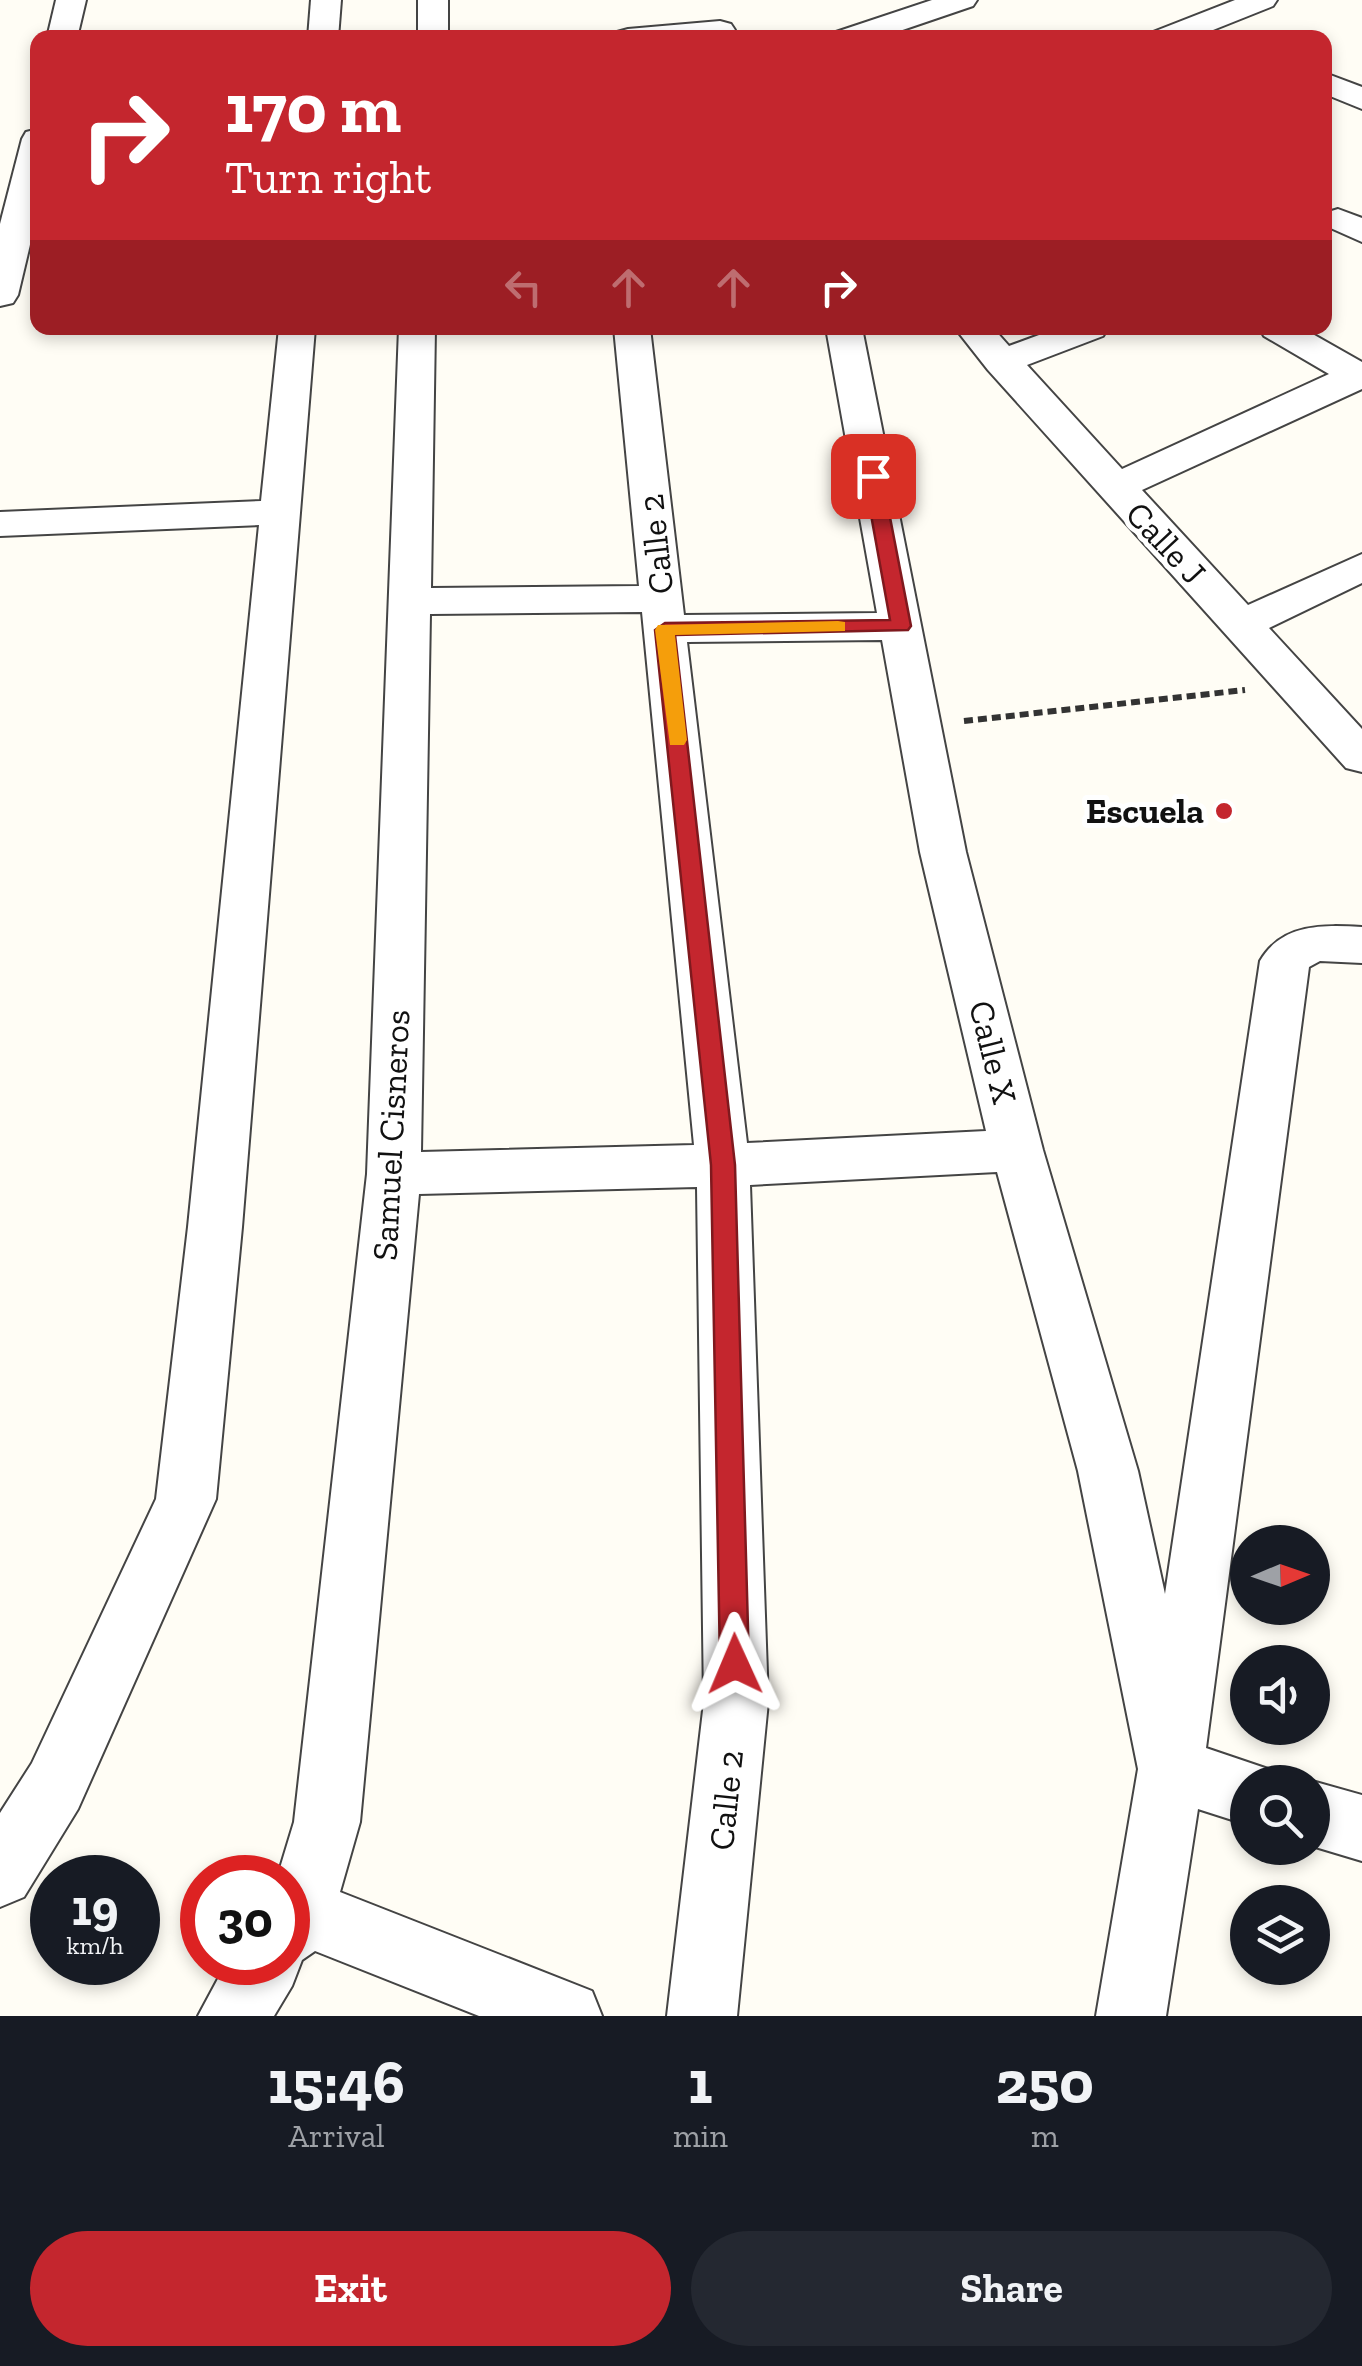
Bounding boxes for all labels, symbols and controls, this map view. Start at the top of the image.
text: 170 m [225,66,401,150]
icon: right [60,70,190,200]
text: Turn right [225,151,431,205]
icon: left [496,260,551,315]
icon: ahead [601,260,656,315]
icon: ahead [706,260,761,315]
icon: right [811,260,866,315]
pin [831,434,916,519]
icon: arrive [846,449,901,504]
street label: Calle 2 [630,492,682,596]
street label: Calle J [1117,493,1215,593]
place label: Escuela [1086,790,1204,832]
marker: Escuela [1213,800,1235,822]
street label: Calle X [960,996,1026,1108]
street label: Samuel Cisneros [363,1008,419,1262]
north arrow [1230,1525,1330,1625]
map controls [1230,1525,1330,1985]
position arrow [683,1612,787,1716]
button: sound [1230,1645,1330,1745]
street label: Calle 2 [700,1748,752,1852]
button: search [1230,1765,1330,1865]
speed limit sign: 30 [180,1855,310,1985]
text: 19 [72,1878,118,1938]
button: layers [1230,1885,1330,1985]
text: km/h [66,1930,124,1960]
text: 15:46 [268,2046,405,2118]
text: 1 [688,2046,712,2118]
text: 250 [996,2046,1094,2118]
text: Arrival [288,2117,385,2155]
text: min [673,2117,728,2155]
text: m [1031,2117,1059,2155]
button: Exit [30,2231,671,2346]
button: Share [691,2231,1332,2346]

